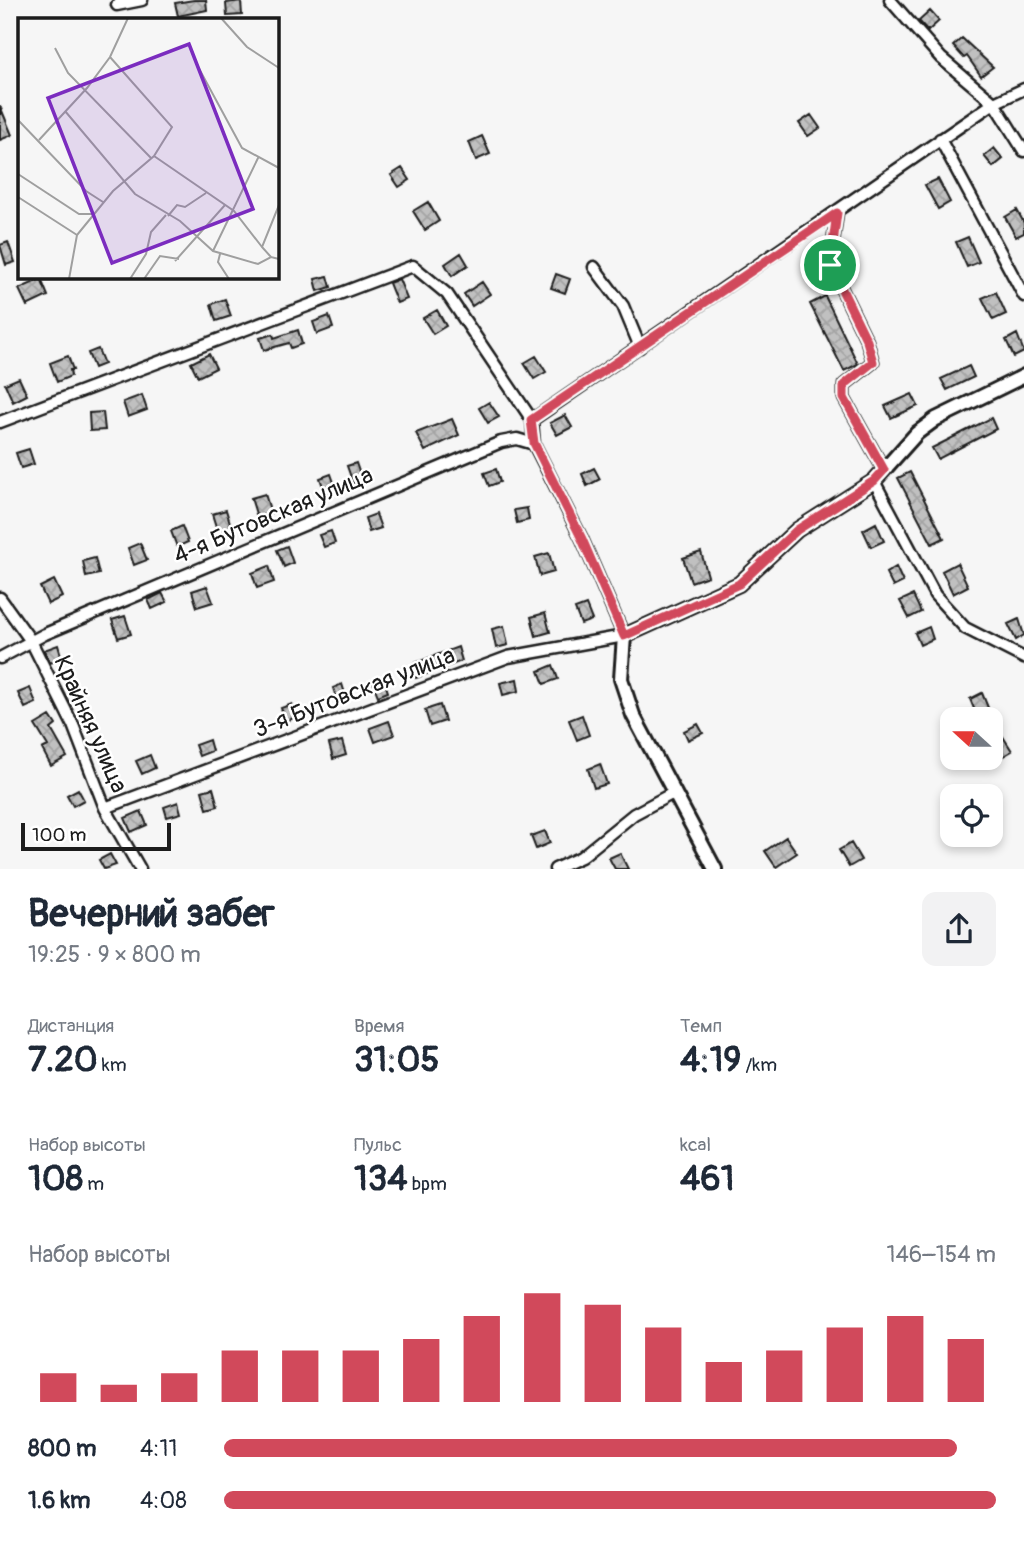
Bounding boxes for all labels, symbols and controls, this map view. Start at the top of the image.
inset map [18,18,278,278]
pin [800,235,860,295]
icon: arrive [811,246,849,284]
street label: 4-я Бутовская улица [169,460,377,571]
street label: 3-я Бутовская улица [249,641,459,744]
street label: Крайняя улица [47,651,134,797]
north arrow [940,707,1003,770]
map controls [940,707,1003,847]
button: locate [940,784,1003,847]
scale bar [21,820,172,852]
text: 100 m [32,823,86,847]
text: Вечерний забег [28,890,275,938]
button: share [922,892,996,966]
text: 19:25 · 9 × 800 m [28,940,201,969]
text: Дистанция [28,1014,114,1038]
text: Время [354,1014,405,1038]
text: Темп [680,1014,722,1038]
text: 7.20 [28,1038,98,1082]
text: 31:05 [354,1038,439,1082]
text: 4:19 [680,1038,741,1082]
text: km [98,1053,127,1077]
text: /km [741,1053,777,1077]
text: Набор высоты [28,1133,146,1157]
text: Пульс [354,1133,402,1157]
text: kcal [680,1133,711,1157]
text: 108 [28,1157,83,1201]
text: 134 [354,1157,408,1201]
text: 461 [680,1157,734,1201]
text: m [83,1172,104,1196]
text: bpm [408,1172,447,1196]
text: Набор высоты [28,1240,170,1269]
text: 146–154 m [887,1240,996,1269]
text: 800 m [28,1434,96,1463]
text: 4:11 [140,1434,177,1463]
text: 1.6 km [28,1486,90,1515]
text: 4:08 [140,1486,187,1515]

